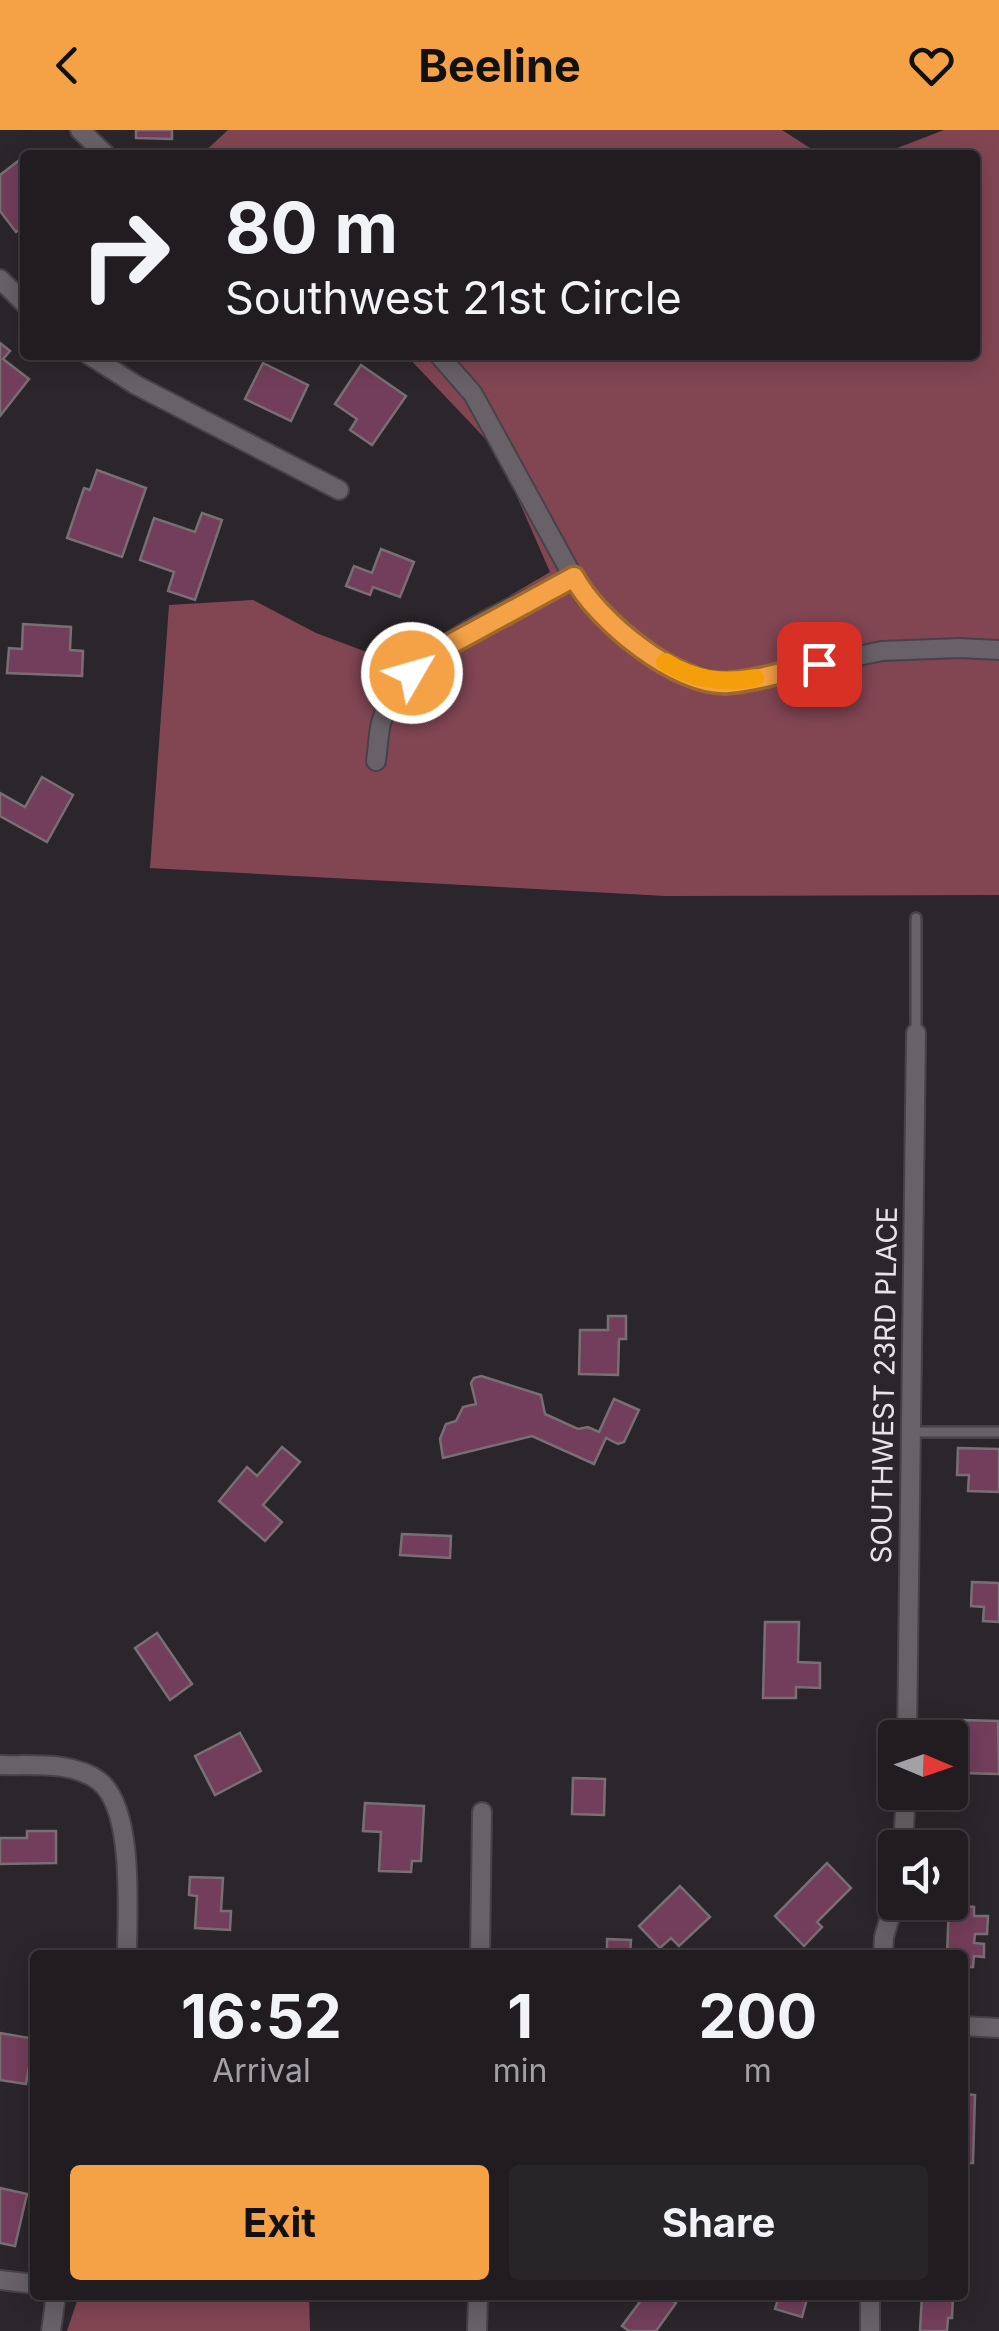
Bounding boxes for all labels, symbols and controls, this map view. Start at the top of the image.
icon: back [40,38,95,93]
text: Beeline [418,38,581,93]
icon: heart [904,38,959,93]
text: 80 m [225,185,398,270]
icon: right [60,190,190,320]
text: Southwest 21st Circle [225,270,682,325]
position arrow [360,621,464,725]
pin [777,622,862,707]
icon: arrive [792,637,847,692]
street label: SOUTHWEST 23RD PLACE [864,1206,904,1564]
north arrow [878,1720,968,1810]
map controls [878,1720,968,1920]
button: sound [878,1830,968,1920]
text: 16:52 [181,1980,342,2052]
text: 1 [507,1980,533,2052]
text: 200 [698,1980,817,2052]
text: Arrival [212,2051,311,2090]
text: min [493,2051,547,2090]
text: m [744,2051,772,2090]
button: Exit [70,2165,489,2280]
button: Share [509,2165,928,2280]

